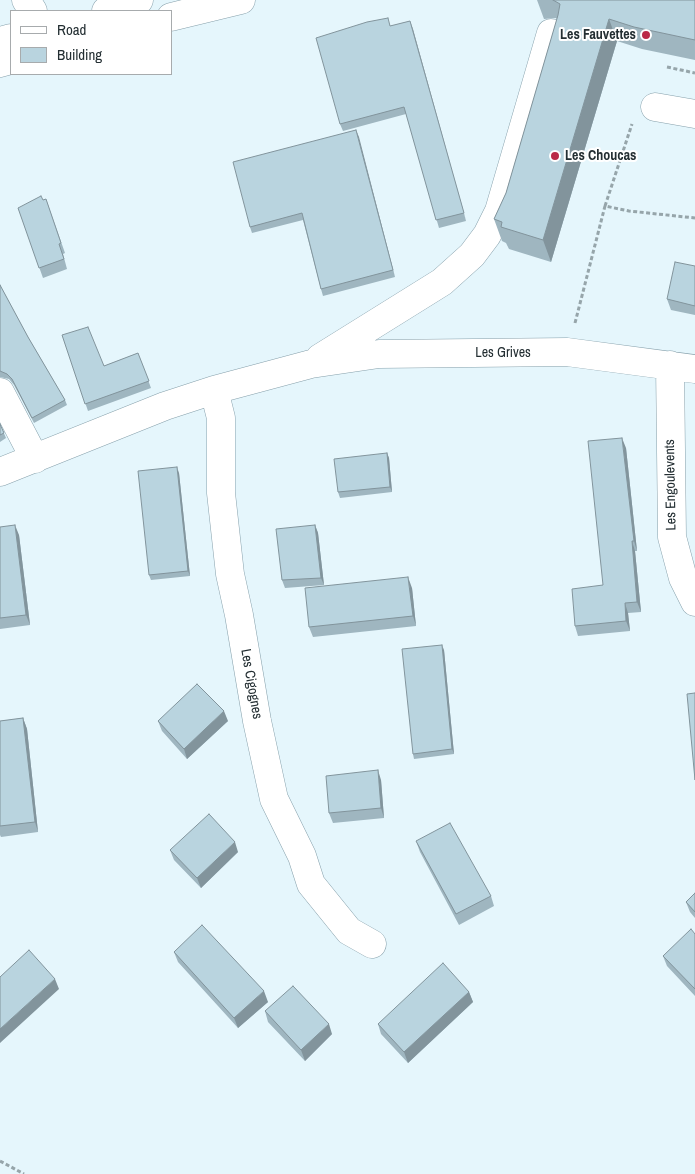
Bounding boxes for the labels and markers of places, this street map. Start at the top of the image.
place label: Les Fauvettes [560,27,636,43]
marker: Les Fauvettes [640,29,652,41]
place label: Les Choucas [565,148,636,164]
marker: Les Choucas [549,150,561,162]

